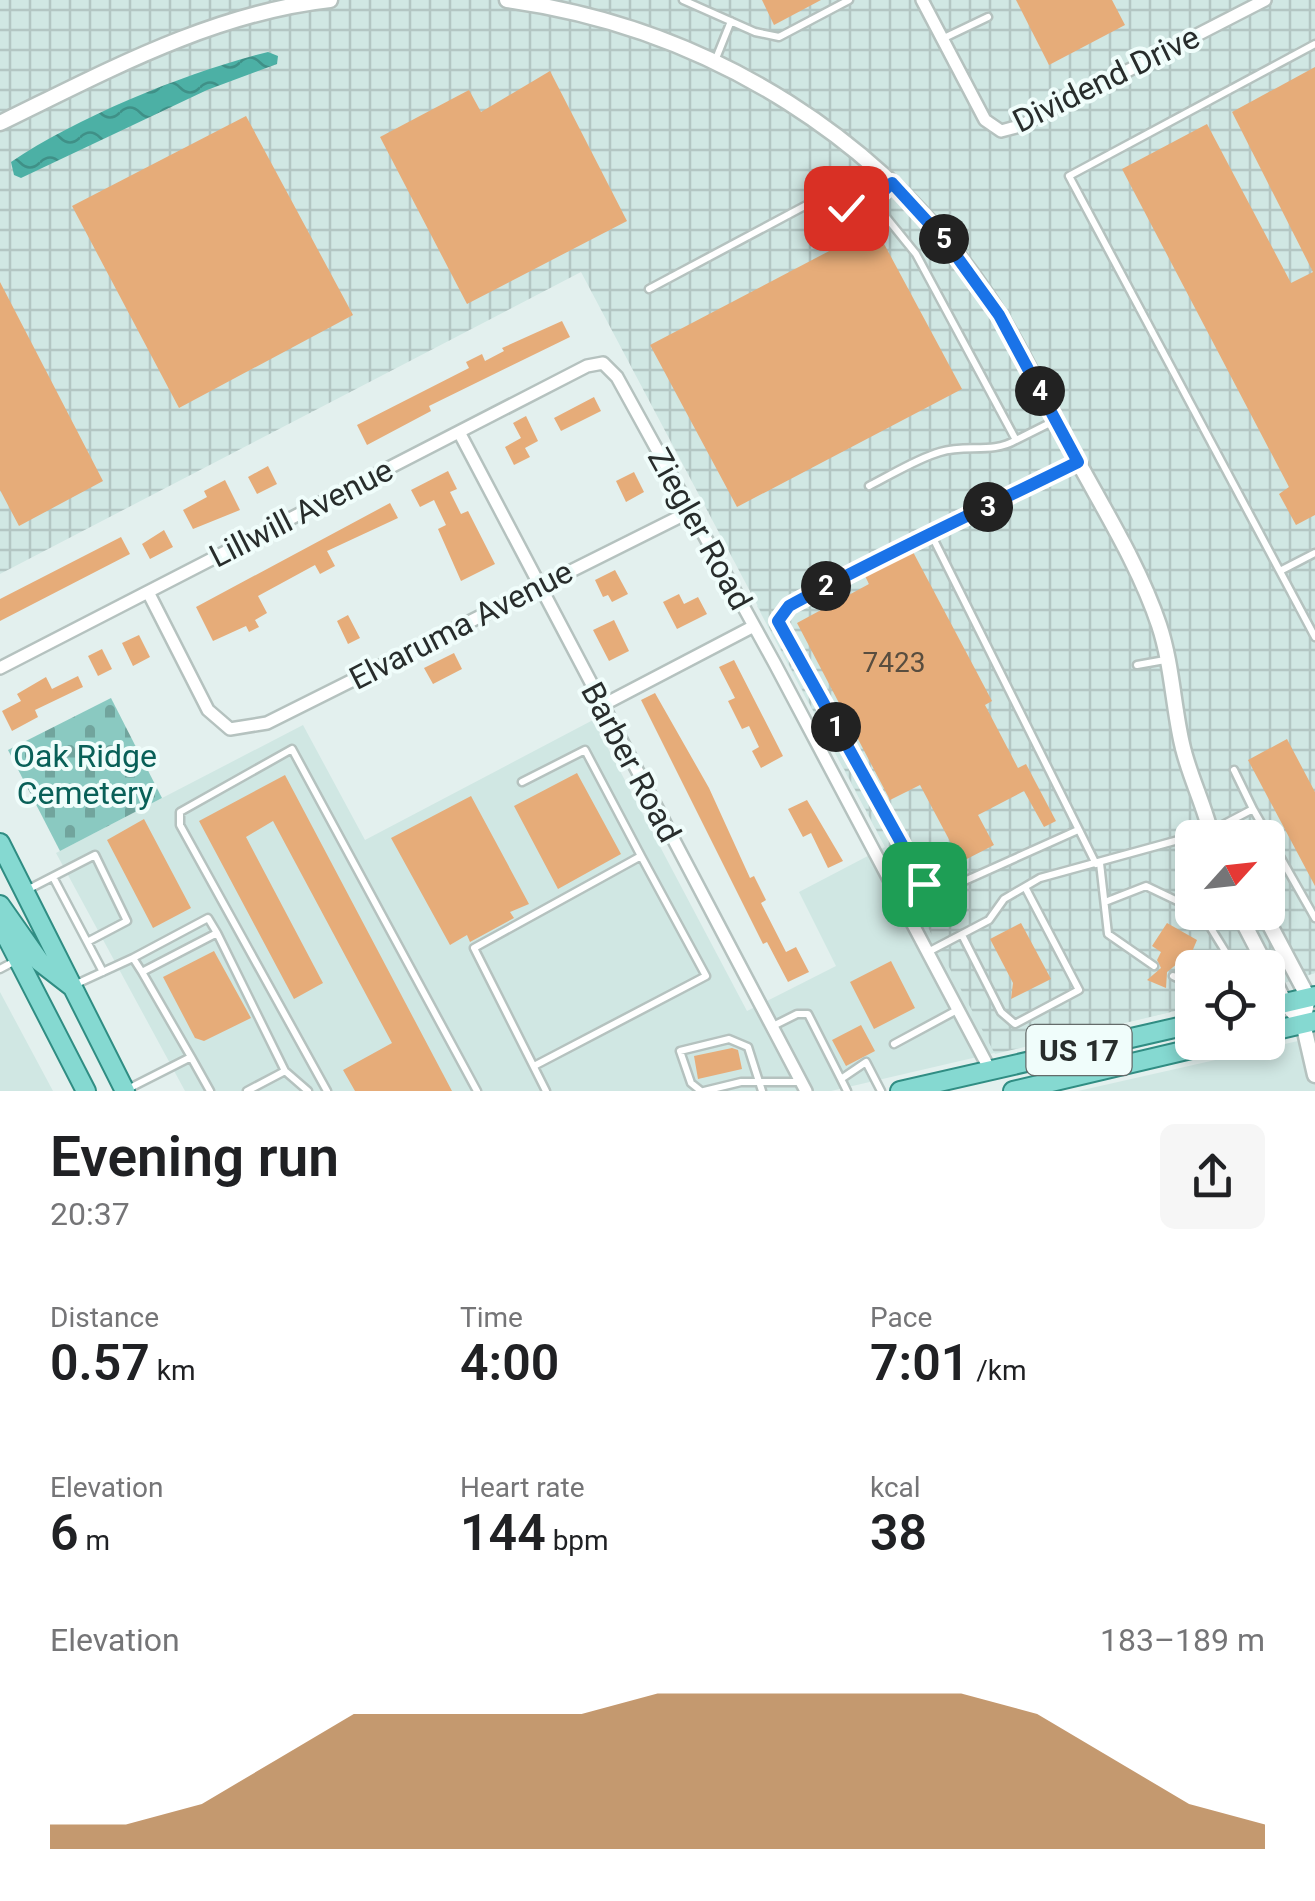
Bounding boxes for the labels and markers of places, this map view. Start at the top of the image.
pin [804,166,889,251]
pin: 5 [919,214,969,264]
pin: 4 [1015,366,1065,416]
pin: 3 [963,482,1013,532]
pin: 2 [801,561,851,611]
pin: 1 [811,702,861,752]
pin [882,842,967,927]

